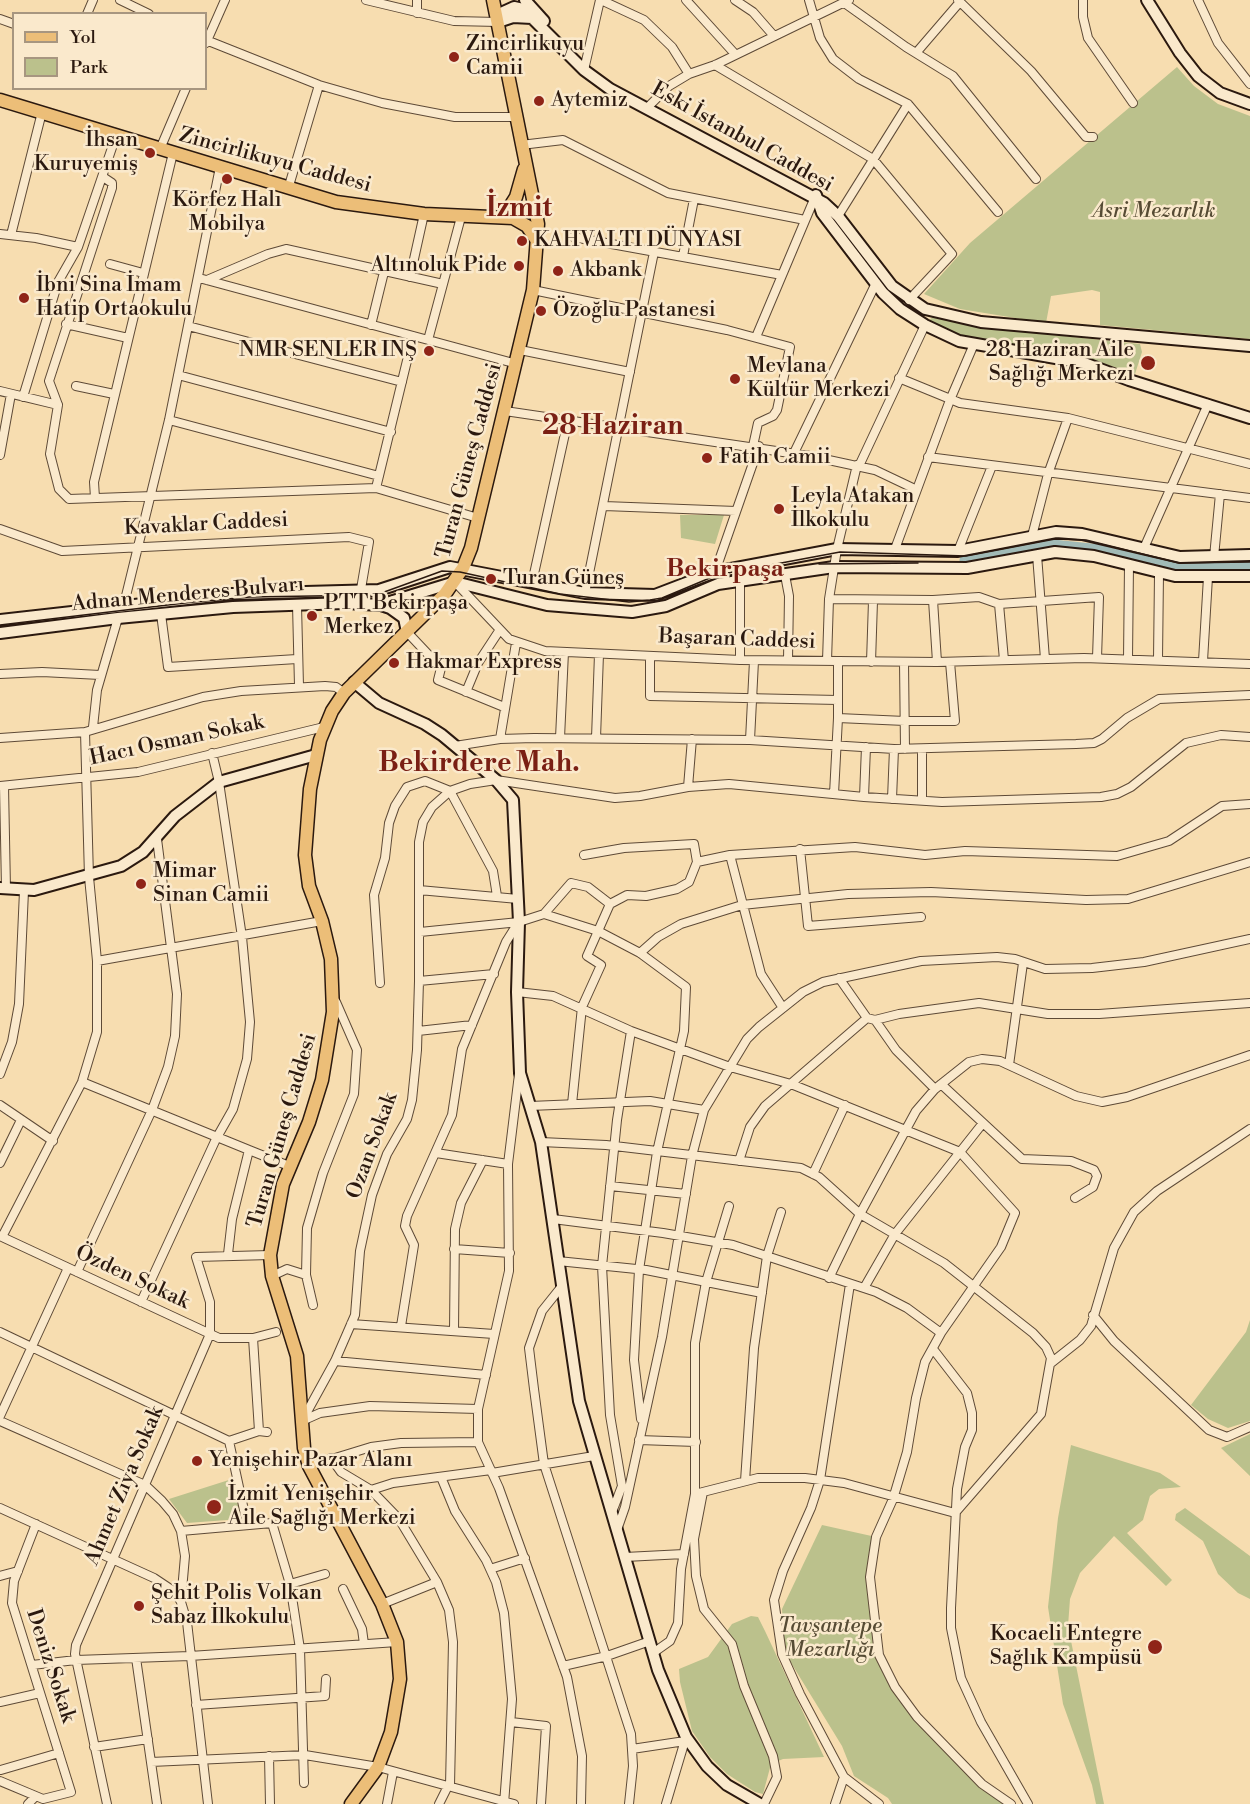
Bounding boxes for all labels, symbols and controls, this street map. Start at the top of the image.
legend [12,12,207,90]
text: Yol [70,26,96,49]
place label: Zincirlikuyu Camii [466,32,584,82]
marker: Zincirlikuyu Camii [447,50,461,64]
text: Park [70,56,107,79]
street label: Eski İstanbul Caddesi [647,77,837,199]
place label: Aytemiz [551,88,628,114]
marker: Aytemiz [532,94,546,108]
street label: Zincirlikuyu Caddesi [176,123,374,199]
place label: İhsan Kuruyemiş [34,128,138,178]
marker: İhsan Kuruyemiş [143,146,157,160]
marker: Körfez Halı Mobilya [220,172,234,186]
place label: Körfez Halı Mobilya [172,188,282,238]
district label: İzmit [486,194,552,226]
park label: Asri Mezarlık [1093,199,1215,225]
place label: KAHVALTI DÜNYASI [534,228,741,254]
marker: KAHVALTI DÜNYASI [515,234,529,248]
place label: Altınoluk Pide [370,253,507,279]
place label: Akbank [570,258,641,284]
marker: Altınoluk Pide [512,259,526,273]
marker: Akbank [551,264,565,278]
place label: İbni Sina İmam Hatip Ortaokulu [36,273,192,323]
marker: İbni Sina İmam Hatip Ortaokulu [17,291,31,305]
place label: Özoğlu Pastanesi [553,298,716,324]
marker: Özoğlu Pastanesi [534,304,548,318]
place label: NMR SENLER INŞ [239,338,417,364]
place label: 28 Haziran Aile Sağlığı Merkezi [986,338,1134,388]
marker: NMR SENLER INŞ [422,344,436,358]
place label: Mevlana Kültür Merkezi [747,354,890,404]
marker: 28 Haziran Aile Sağlığı Merkezi [1139,354,1157,372]
street label: Turan Güneş Caddesi [432,361,508,561]
marker: Mevlana Kültür Merkezi [728,372,742,386]
district label: 28 Haziran [542,412,684,444]
place label: Fatih Camii [719,445,831,471]
marker: Fatih Camii [700,451,714,465]
place label: Leyla Atakan İlkokulu [791,484,914,534]
marker: Leyla Atakan İlkokulu [772,502,786,516]
street label: Kavaklar Caddesi [123,508,289,542]
district label: Bekirpaşa [666,556,784,584]
place label: Turan Güneş [503,566,624,592]
street label: Adnan Menderes Bulvarı [71,572,305,618]
marker: Turan Güneş [484,572,498,586]
place label: PTT Bekirpaşa Merkez [324,591,468,641]
marker: PTT Bekirpaşa Merkez [305,609,319,623]
street label: Başaran Caddesi [658,625,816,655]
place label: Hakmar Express [406,650,562,676]
marker: Hakmar Express [387,656,401,670]
street label: Hacı Osman Sokak [87,710,267,772]
district label: Bekirdere Mah. [378,749,580,781]
place label: Mimar Sinan Camii [153,859,269,909]
marker: Mimar Sinan Camii [134,877,148,891]
street label: Turan Güneş Caddesi [243,1031,323,1231]
street label: Ozan Sokak [342,1090,404,1202]
street label: Özden Sokak [71,1241,193,1315]
street label: Ahmet Ziya Sokak [80,1403,170,1569]
place label: Yenişehir Pazar Alanı [209,1448,413,1474]
marker: Yenişehir Pazar Alanı [190,1454,204,1468]
place label: İzmit Yenişehir Aile Sağlığı Merkezi [228,1482,416,1532]
marker: İzmit Yenişehir Aile Sağlığı Merkezi [205,1498,223,1516]
place label: Şehit Polis Volkan Sabaz İlkokulu [151,1581,322,1631]
marker: Şehit Polis Volkan Sabaz İlkokulu [132,1599,146,1613]
street label: Deniz Sokak [20,1606,80,1726]
park label: Tavşantepe Mezarlığı [778,1614,882,1664]
place label: Kocaeli Entegre Sağlık Kampüsü [990,1622,1142,1672]
marker: Kocaeli Entegre Sağlık Kampüsü [1146,1638,1164,1656]

